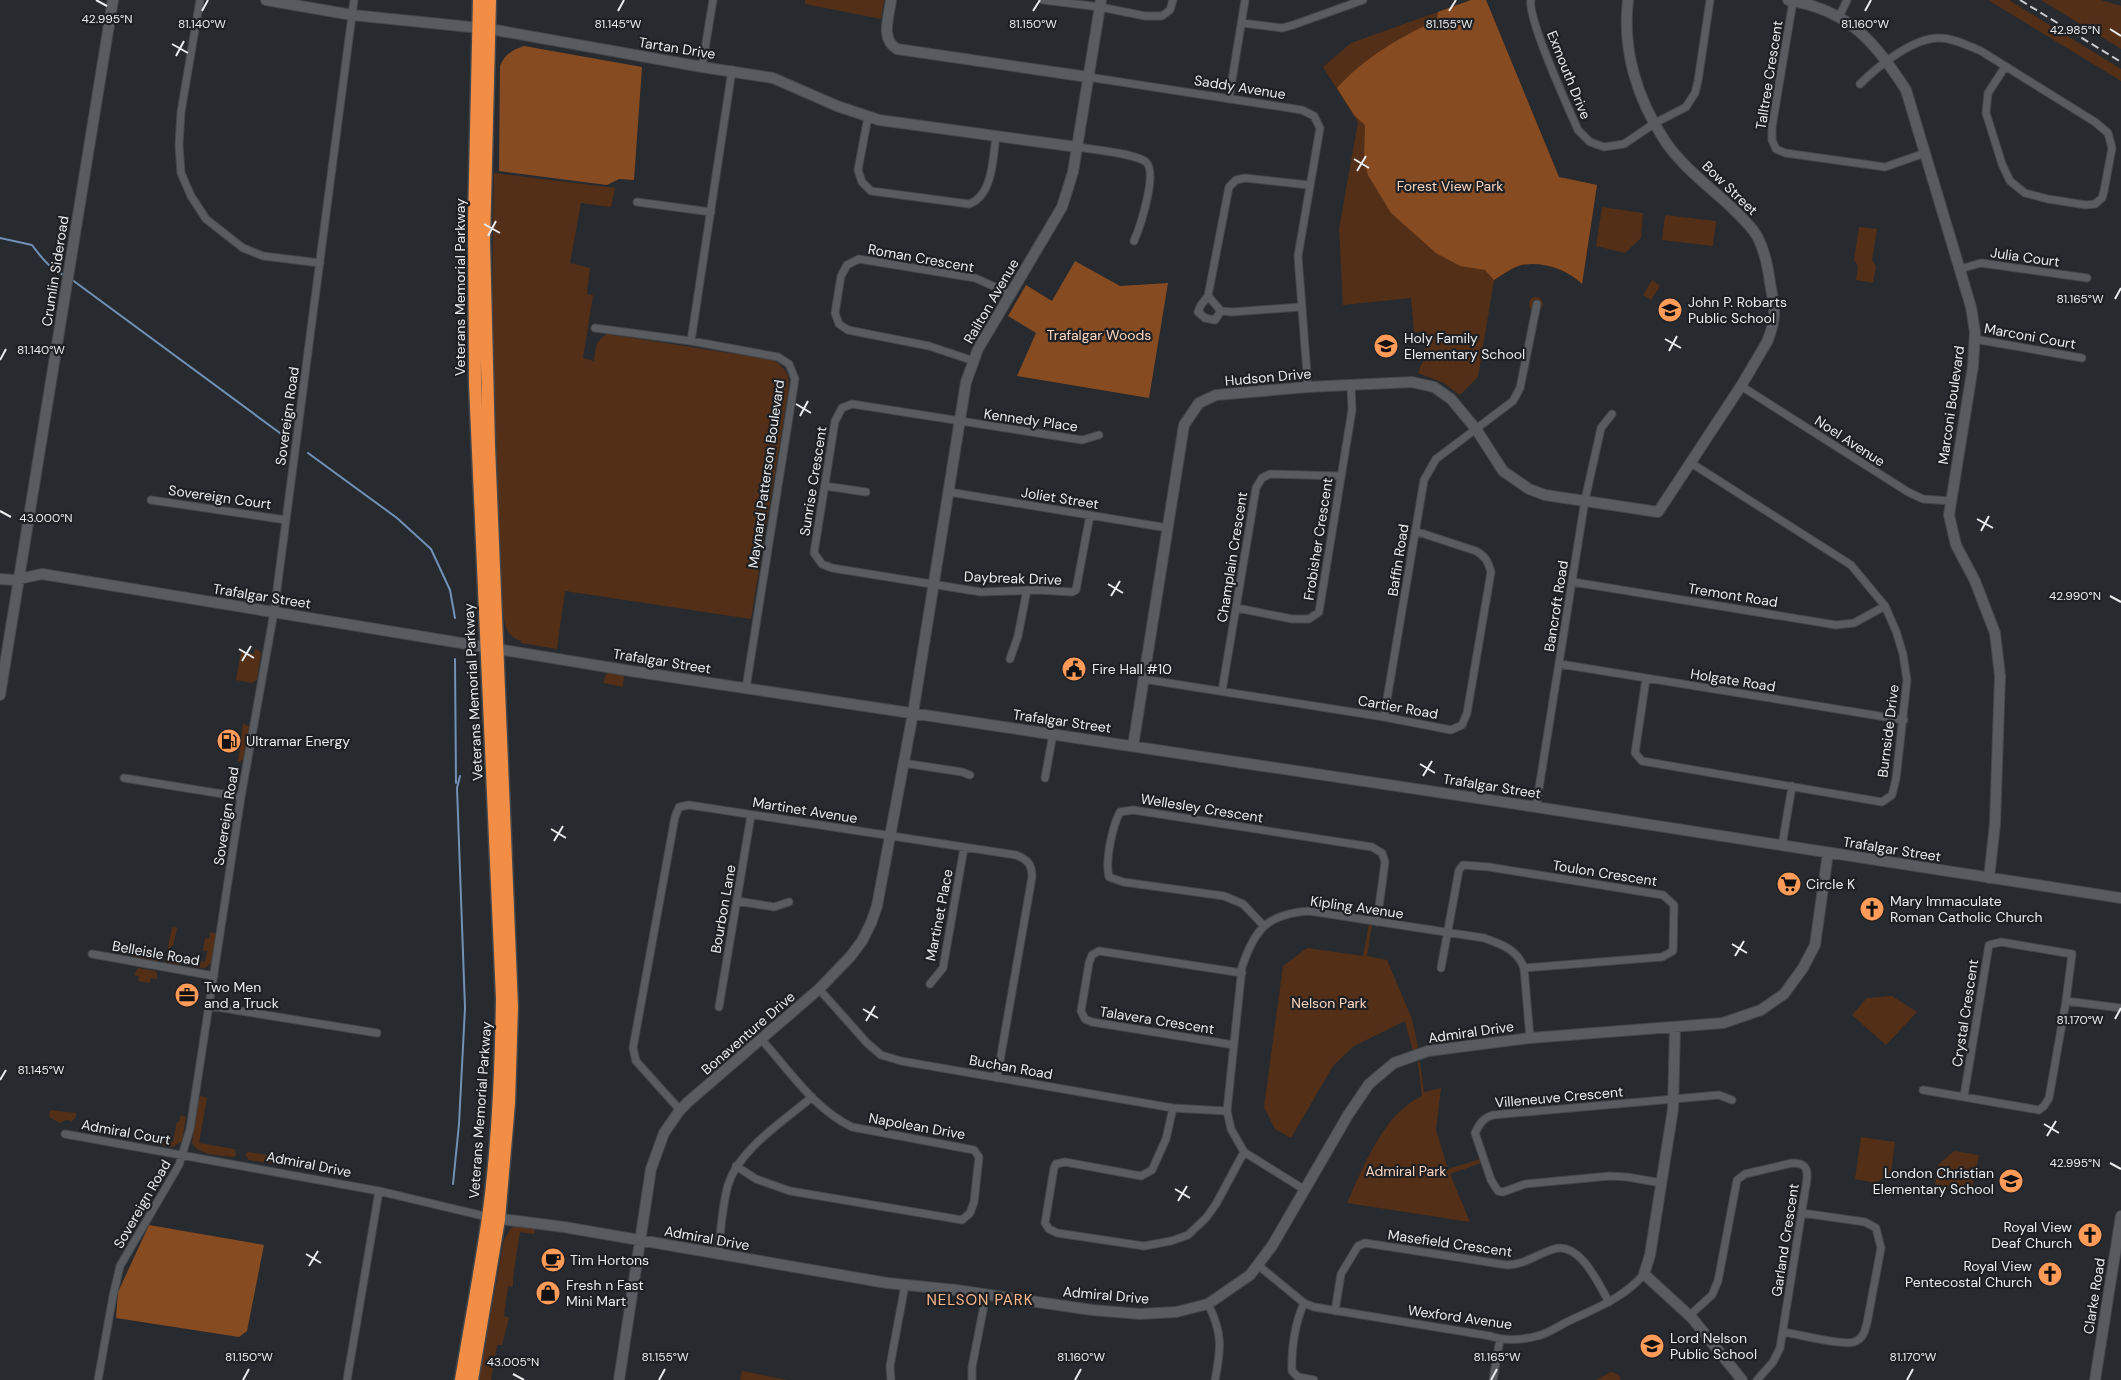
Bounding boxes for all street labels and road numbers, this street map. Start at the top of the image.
street label: Talltree Crescent [1751,19,1787,131]
street label: Exmouth Drive [1543,28,1595,122]
street label: Tartan Drive [637,33,717,63]
street label: Saddy Avenue [1193,71,1287,103]
street label: Bow Street [1698,157,1762,219]
street label: Veterans Memorial Parkway [451,198,469,376]
street label: Crumlin Sideroad [37,214,73,328]
street label: Roman Crescent [867,240,975,276]
street label: Julia Court [1989,243,2061,271]
street label: Railton Avenue [959,255,1023,347]
street label: Marconi Court [1983,319,2077,353]
street label: Marconi Boulevard [1934,345,1968,465]
street label: Hudson Drive [1224,364,1312,390]
street label: Sovereign Road [271,366,303,466]
street label: Maynard Patterson Boulevard [744,379,788,569]
street label: Kennedy Place [983,404,1079,436]
street label: Noel Avenue [1811,412,1889,470]
street label: Sunrise Crescent [795,425,831,537]
street label: Frobisher Crescent [1299,476,1337,602]
street label: Sovereign Court [167,481,273,513]
street label: Joliet Street [1020,483,1100,513]
street label: Champlain Crescent [1213,490,1251,624]
street label: Baffin Road [1383,523,1413,597]
street label: Bancroft Road [1540,559,1572,653]
street label: Daybreak Drive [964,567,1062,589]
street label: Trafalgar Street [212,579,312,613]
street label: Tremont Road [1687,579,1779,611]
street label: Veterans Memorial Parkway [459,603,487,781]
street label: Trafalgar Street [612,644,712,678]
street label: Holgate Road [1689,664,1777,696]
street label: Burnside Drive [1873,683,1903,779]
street label: Cartier Road [1356,691,1440,723]
street label: Trafalgar Street [1012,705,1112,737]
street label: Sovereign Road [209,765,243,867]
street label: Trafalgar Street [1442,769,1542,803]
street label: Wellesley Crescent [1139,789,1265,827]
street label: Martinet Avenue [751,793,859,827]
street label: Trafalgar Street [1842,832,1942,866]
street label: Toulon Crescent [1551,856,1659,890]
street label: Bourbon Lane [706,863,740,955]
street label: Martinet Place [921,867,957,962]
street label: Kipling Avenue [1309,892,1405,922]
street label: Belleisle Road [111,936,201,970]
street label: Crystal Crescent [1948,958,1982,1068]
street label: Bonaventure Drive [697,987,799,1079]
street label: Talavera Crescent [1098,1002,1216,1038]
street label: Admiral Drive [1427,1017,1515,1047]
street label: Veterans Memorial Parkway [465,1020,495,1199]
street label: Buchan Road [968,1051,1054,1083]
street label: Villeneuve Crescent [1494,1082,1624,1112]
street label: Napolean Drive [867,1109,967,1143]
street label: Admiral Court [80,1115,172,1149]
street label: Admiral Drive [265,1147,353,1181]
street label: Sovereign Road [109,1156,175,1252]
street label: Garland Crescent [1767,1182,1803,1298]
street label: Admiral Drive [663,1222,751,1254]
street label: Masefield Crescent [1387,1225,1513,1261]
street label: Clarke Road [2079,1257,2109,1335]
street label: Admiral Drive [1062,1282,1150,1308]
street label: Wexford Avenue [1407,1301,1513,1333]

